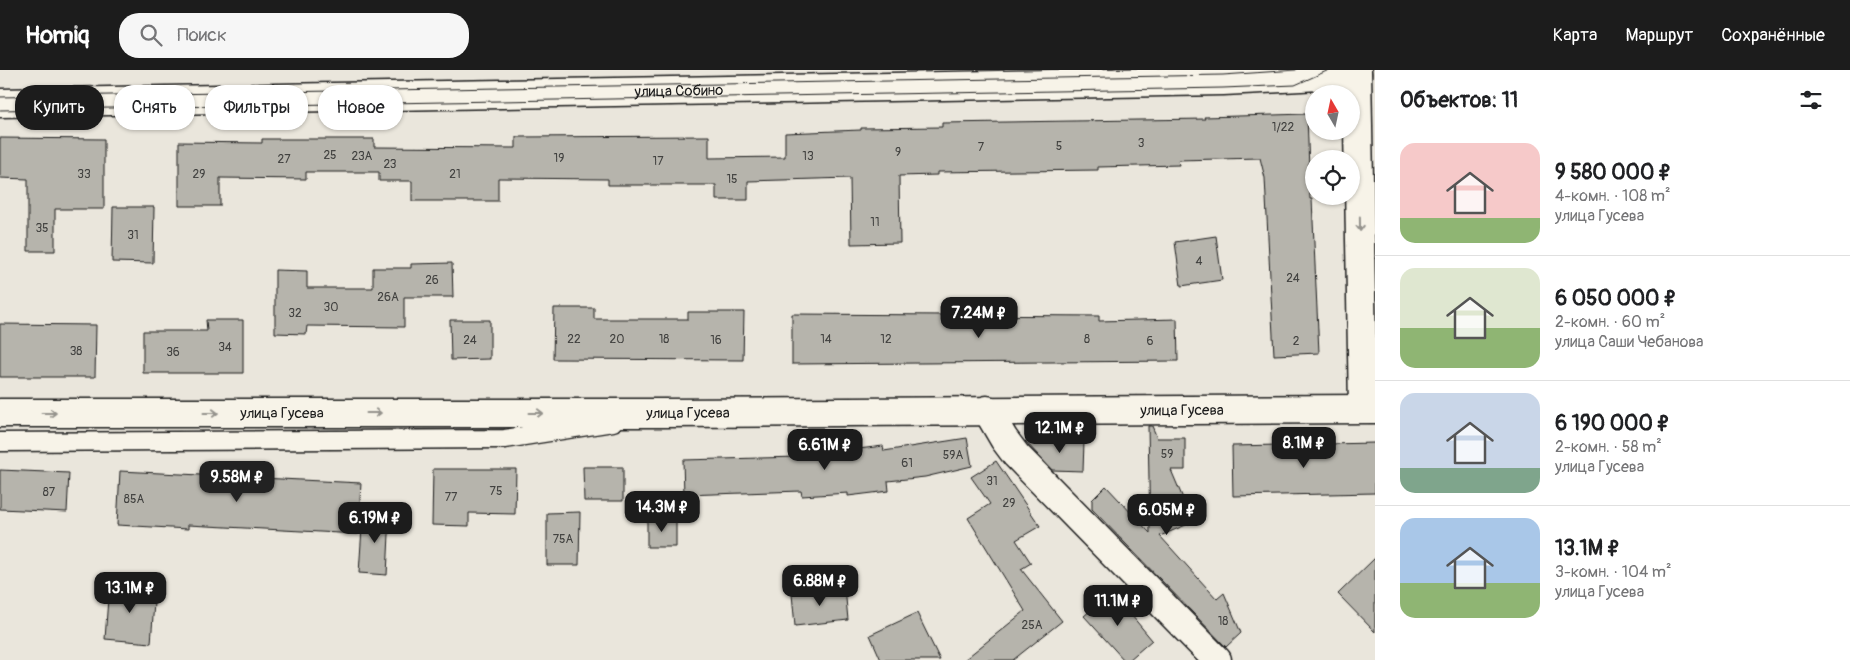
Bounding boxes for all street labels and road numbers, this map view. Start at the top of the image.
street label: улица Собино [633,81,723,102]
street label: улица Гусева [1139,401,1224,420]
street label: улица Гусева [239,404,324,423]
street label: улица Гусева [645,404,730,423]

